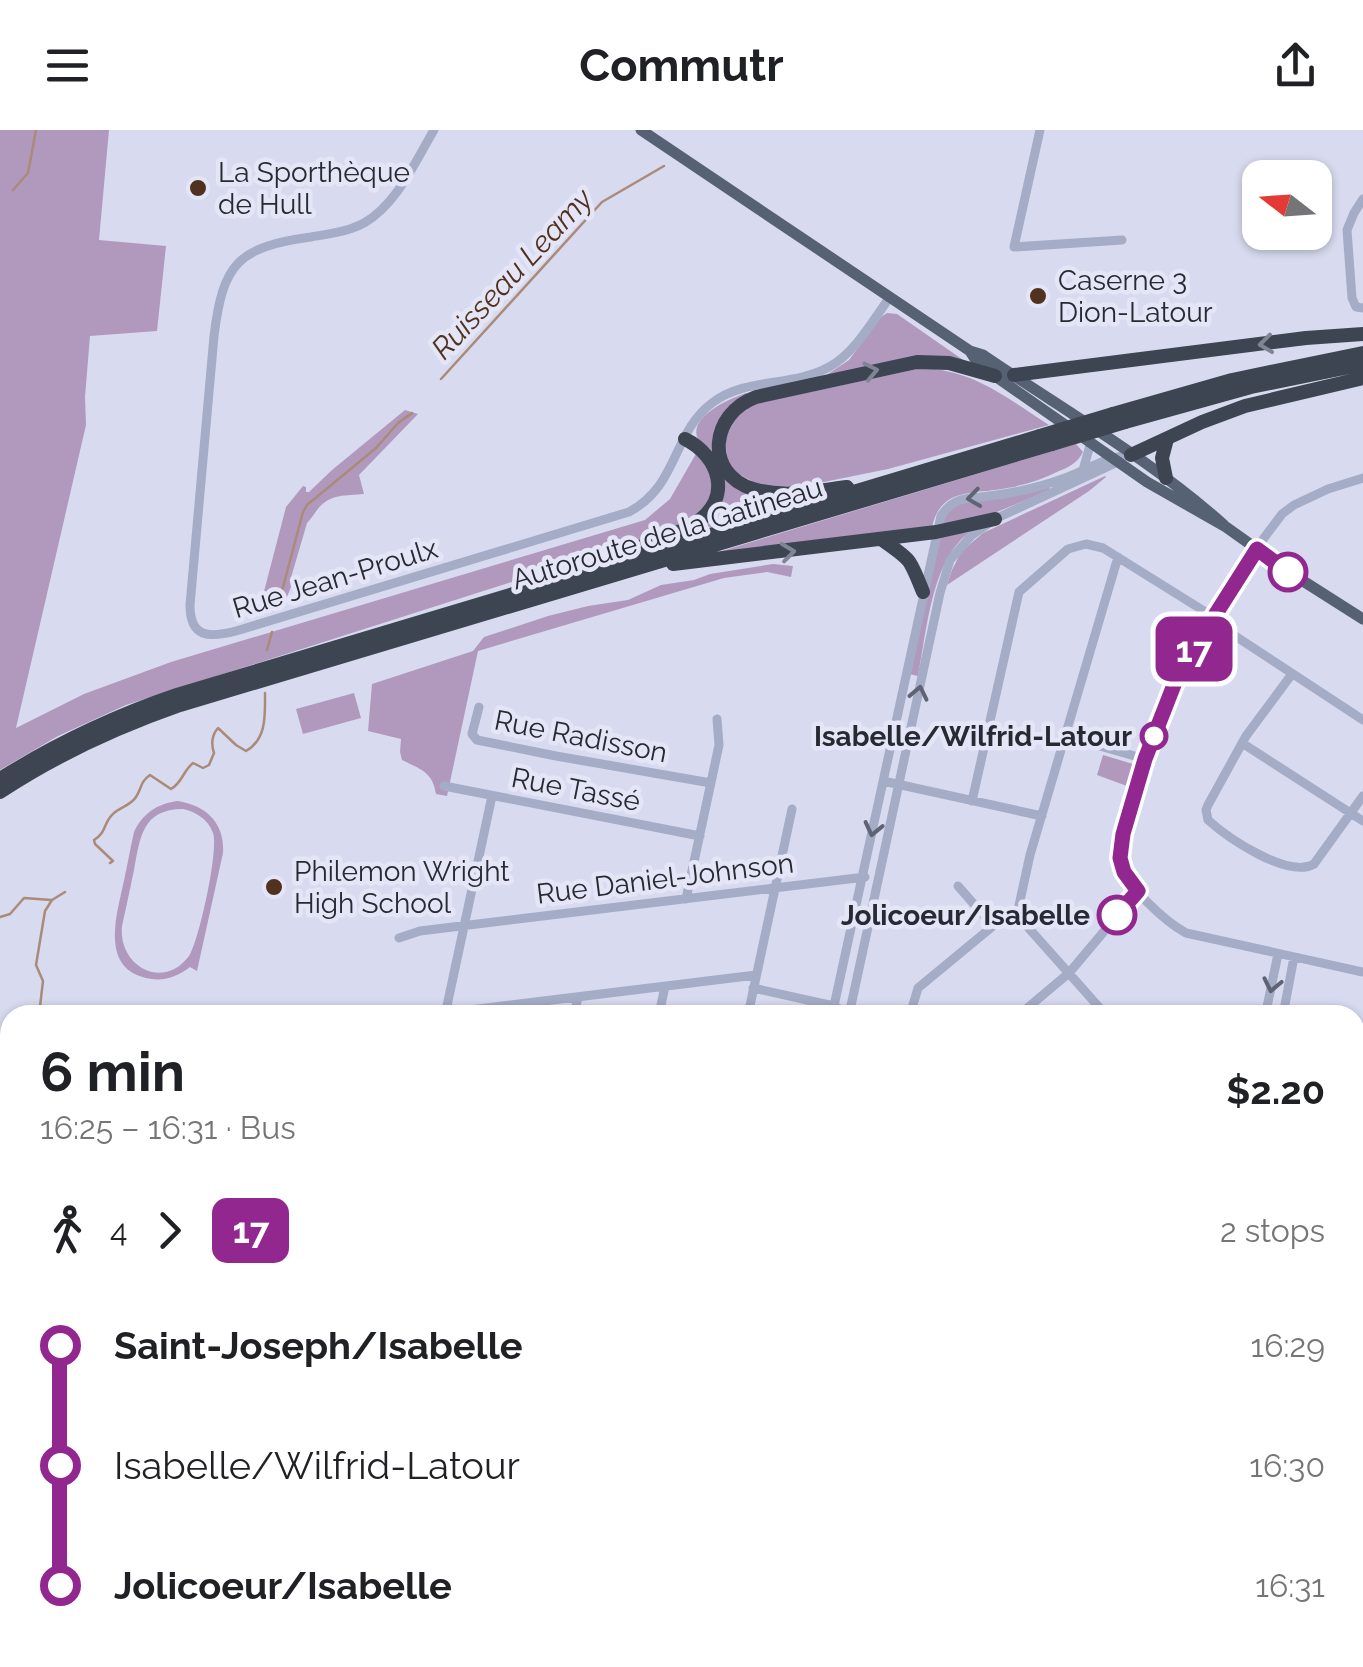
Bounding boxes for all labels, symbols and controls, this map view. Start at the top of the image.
icon: menu [40,38,95,93]
icon: share [1268,38,1323,93]
text: Commutr [579,39,784,92]
place label: La Sporthèque de Hull [218,156,410,221]
north arrow [1242,160,1332,250]
map controls [1242,160,1332,250]
marker: La Sporthèque de Hull [187,177,209,199]
water label: Ruisseau Leamy [424,180,600,366]
place label: Caserne 3 Dion-Latour [1058,264,1213,329]
marker: Caserne 3 Dion-Latour [1027,285,1049,307]
one-way arrow [1258,332,1274,353]
one-way arrow [862,362,879,383]
street label: Autoroute de la Gatineau [508,471,826,596]
one-way arrow [966,487,982,508]
street label: Rue Jean-Proulx [229,532,442,625]
one-way arrow [779,542,796,563]
unlabelled marker [1269,553,1307,591]
line badge: 17 [1149,616,1239,682]
text: 17 [1176,629,1212,670]
one-way arrow [907,685,928,702]
street label: Rue Radisson [492,704,670,769]
place label: Isabelle/Wilfrid-Latour [814,720,1132,753]
marker: Isabelle/Wilfrid-Latour [1141,723,1167,749]
street label: Rue Tassé [509,761,643,818]
one-way arrow [863,820,884,837]
street label: Rue Daniel-Johnson [535,846,795,911]
place label: Philemon Wright High School [294,855,510,920]
marker: Philemon Wright High School [263,876,285,898]
marker: Jolicoeur/Isabelle [1098,896,1136,934]
place label: Jolicoeur/Isabelle [841,899,1090,932]
one-way arrow [1263,976,1284,993]
text: 6 min [40,1039,185,1104]
text: $2.20 [1226,1068,1325,1113]
text: 16:25 – 16:31 · Bus [40,1109,296,1146]
icon: walk [40,1203,95,1258]
icon: forward [142,1203,197,1258]
text: 17 [232,1210,269,1251]
text: 4 [110,1212,127,1249]
text: 2 stops [1220,1212,1325,1249]
text: Saint-Joseph/Isabelle [114,1323,522,1368]
text: 16:29 [1251,1327,1325,1364]
text: Isabelle/Wilfrid-Latour [114,1443,520,1488]
text: 16:30 [1249,1447,1325,1484]
text: Jolicoeur/Isabelle [114,1563,452,1608]
text: 16:31 [1255,1567,1325,1604]

